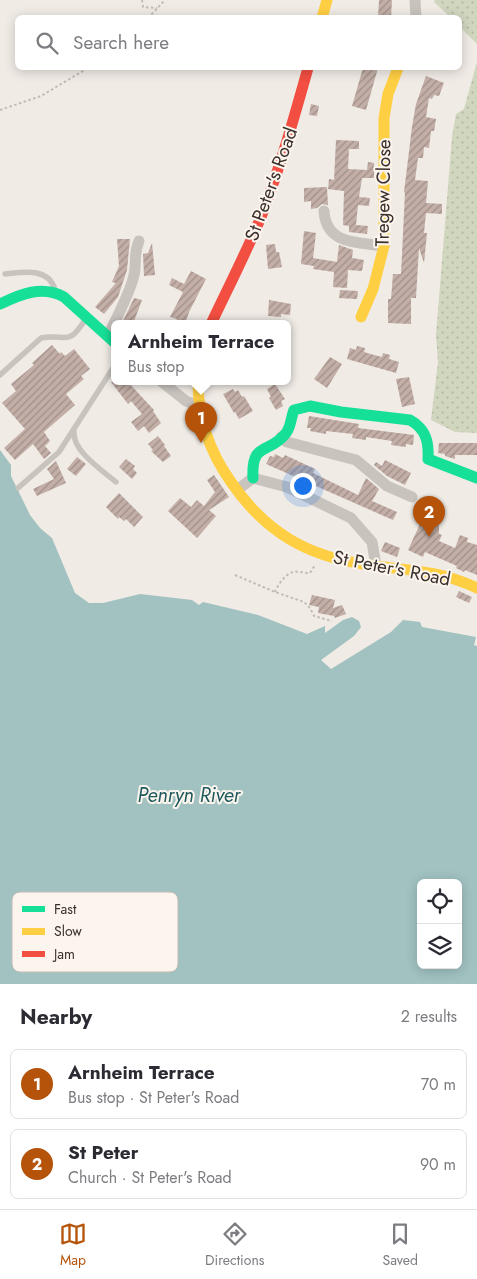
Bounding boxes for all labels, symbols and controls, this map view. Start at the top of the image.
search box [15,15,462,70]
icon: search [33,29,61,57]
text: Search here [73,29,169,56]
street label: St Peter's Road [238,123,304,245]
street label: Tregew Close [369,139,397,247]
popup [111,320,291,385]
text: Arnheim Terrace [128,328,274,355]
text: Bus stop [128,355,184,378]
pin: 1 [185,402,217,443]
your location [290,473,316,499]
pin: 2 [413,496,445,537]
street label: St Peter's Road [331,543,453,593]
water label: Penryn River [137,781,242,810]
map controls [417,879,462,969]
button: locate [417,879,462,924]
legend [12,892,178,972]
text: Fast [54,899,77,919]
text: Slow [54,921,82,941]
button: layers [417,924,462,969]
text: Jam [52,944,75,964]
text: Nearby [20,1002,92,1032]
text: 2 results [401,1005,457,1028]
text: Arnheim Terrace [68,1059,215,1086]
text: 1 [33,1073,41,1096]
text: 70 m [421,1073,456,1096]
text: Bus stop · St Peter's Road [68,1086,239,1109]
text: St Peter [68,1139,139,1166]
text: 2 [32,1153,42,1176]
text: 90 m [420,1153,456,1176]
text: Church · St Peter's Road [68,1166,232,1189]
tab: Map [59,1220,87,1270]
tab: Directions [205,1220,264,1270]
tab: Saved [382,1220,418,1270]

